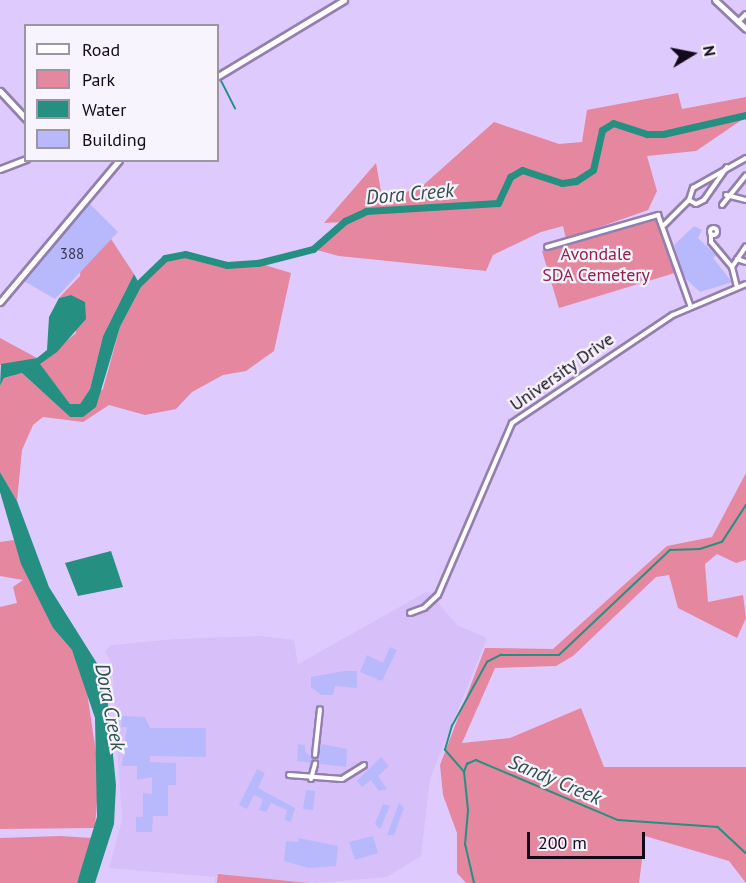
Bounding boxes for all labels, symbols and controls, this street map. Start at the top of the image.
legend [24,24,219,162]
north arrow [662,24,722,84]
text: Road [82,38,120,61]
text: N [699,44,720,58]
text: Park [82,68,115,91]
text: Water [82,98,126,121]
text: Building [82,128,146,151]
water label: Dora Creek [365,178,455,210]
park label: Avondale SDA Cemetery [542,244,650,286]
house number: 388 [60,245,84,263]
street label: University Drive [506,328,618,416]
water label: Dora Creek [90,661,130,753]
water label: Sandy Creek [505,750,605,810]
scale bar [530,820,648,858]
text: 200 m [538,831,587,854]

